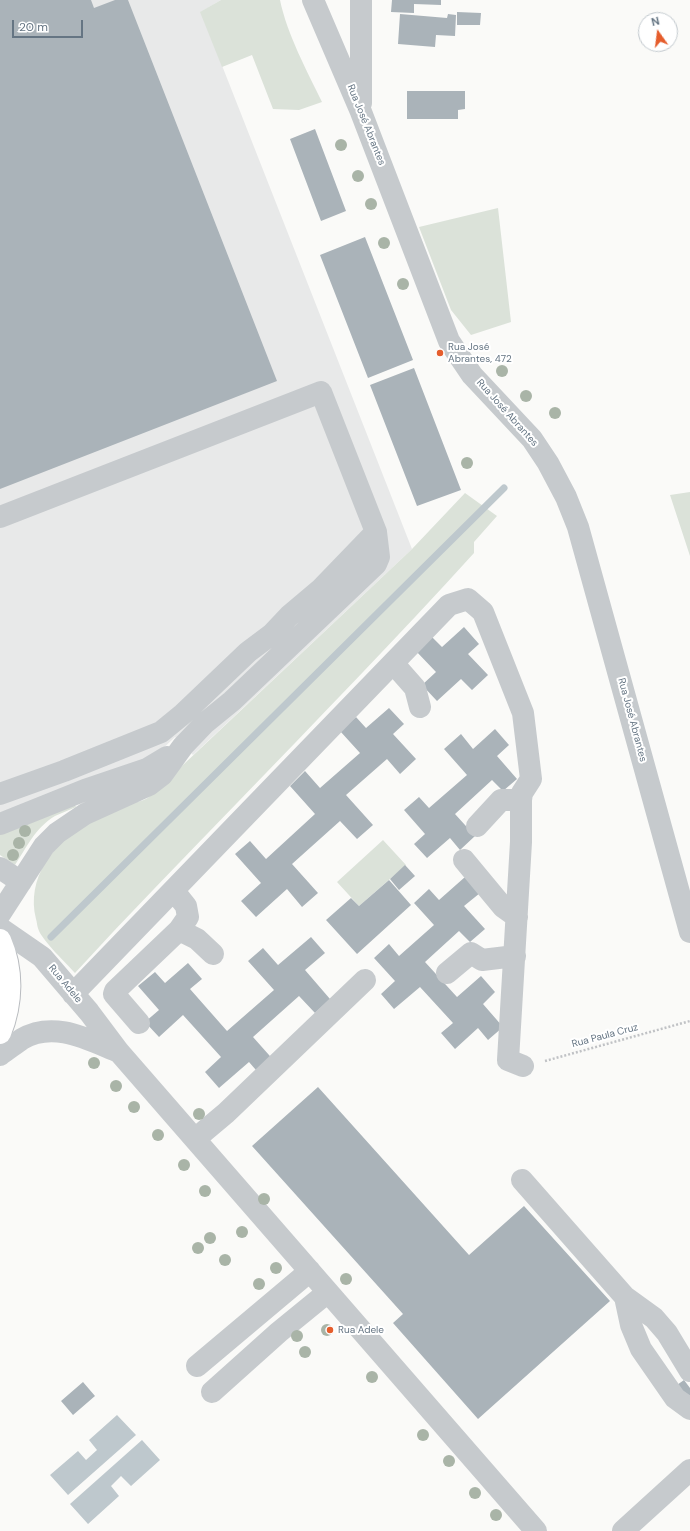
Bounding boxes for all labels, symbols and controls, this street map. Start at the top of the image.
scale bar [14,12,85,38]
north arrow [638,12,678,52]
text: N [650,14,661,29]
text: 20 m [19,19,48,35]
street label: Rua José Abrantes [344,83,388,167]
place label: Rua José Abrantes, 472 [448,341,512,364]
marker: Rua José Abrantes, 472 [435,348,445,358]
street label: Rua José Abrantes [474,377,540,449]
street label: Rua José Abrantes [615,677,649,763]
street label: Rua Adele [46,963,84,1005]
street label: Rua Paula Cruz [571,1021,639,1051]
place label: Rua Adele [338,1324,384,1336]
marker: Rua Adele [325,1325,335,1335]

